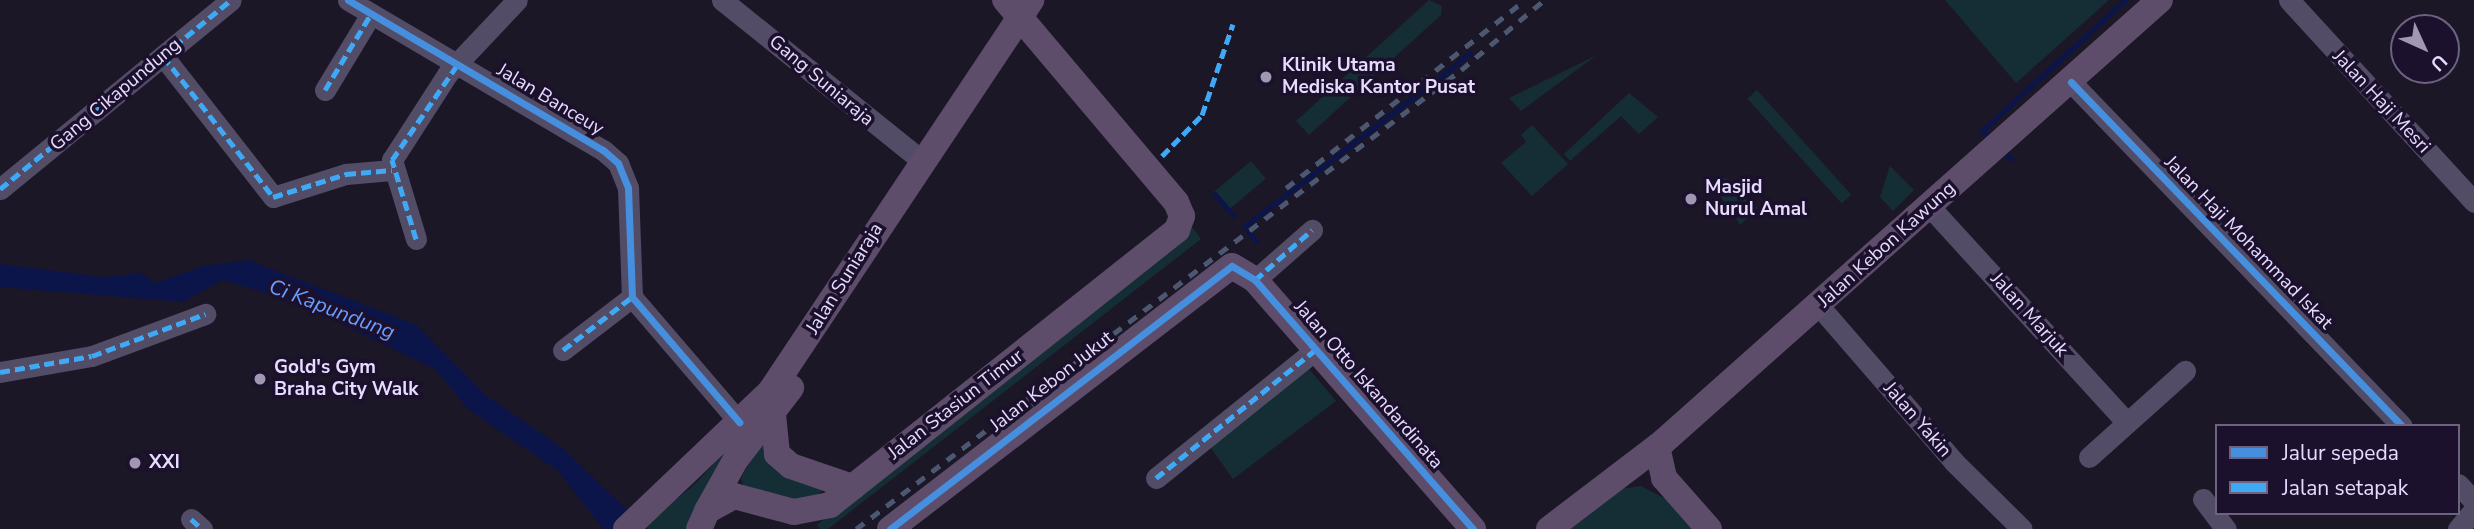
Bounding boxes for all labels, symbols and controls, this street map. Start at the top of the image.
north arrow [2390,14,2460,84]
street label: Gang Suniaraja [764,31,878,131]
street label: Gang Cikapundung [46,34,186,156]
street label: Jalan Haji Mesri [2327,46,2435,158]
text: U [2424,48,2453,77]
place label: Klinik Utama Mediska Kantor Pusat [1282,55,1475,99]
street label: Jalan Banceuy [493,59,607,141]
marker: Klinik Utama Mediska Kantor Pusat [1256,67,1276,87]
street label: Jalan Haji Mohammad Iskat [2159,152,2337,334]
place label: Masjid Nurul Amal [1705,177,1807,221]
street label: Jalan Kebon Kawung [1814,177,1960,313]
marker: Masjid Nurul Amal [1683,191,1699,207]
street label: Jalan Suniaraja [802,219,888,339]
street label: Jalan Marjuk [1985,268,2073,362]
water label: Ci Kapundung [265,273,399,345]
street label: Jalan Otto Iskandardinata [1289,296,1447,474]
street label: Jalan Kebon Jukut [986,327,1118,437]
street label: Jalan Stasiun Timur [884,345,1028,465]
place label: Gold's Gym Braha City Walk [274,357,418,401]
marker: Gold's Gym Braha City Walk [252,371,268,387]
street label: Jalan Yakin [1878,378,1956,462]
legend [2215,424,2460,515]
text: Jalur sepeda [2282,439,2399,467]
place label: XXI [149,452,180,474]
marker: XXI [127,455,143,471]
text: Jalan setapak [2282,474,2408,502]

